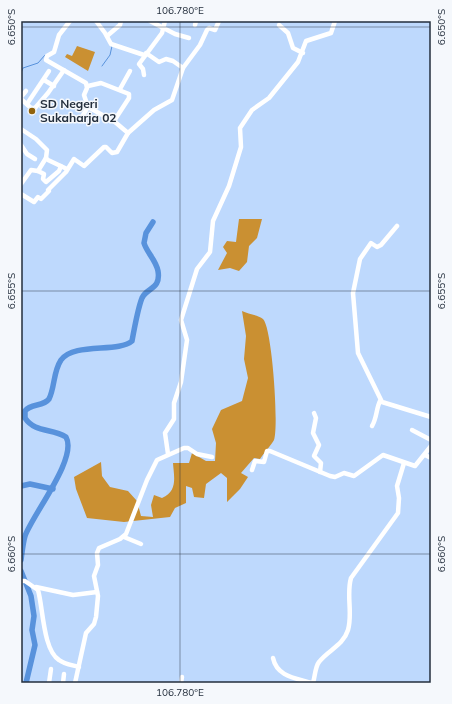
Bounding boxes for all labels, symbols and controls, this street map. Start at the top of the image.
text: 106.780°E [156,4,204,17]
text: 6.650°S [5,9,18,45]
text: 6.650°S [435,9,448,45]
place label: SD Negeri Sukaharja 02 [40,96,117,125]
marker: SD Negeri Sukaharja 02 [27,106,37,116]
text: 6.655°S [5,273,18,309]
text: 6.655°S [435,273,448,309]
text: 6.660°S [5,536,18,572]
text: 6.660°S [435,536,448,572]
text: 106.780°E [156,686,204,699]

